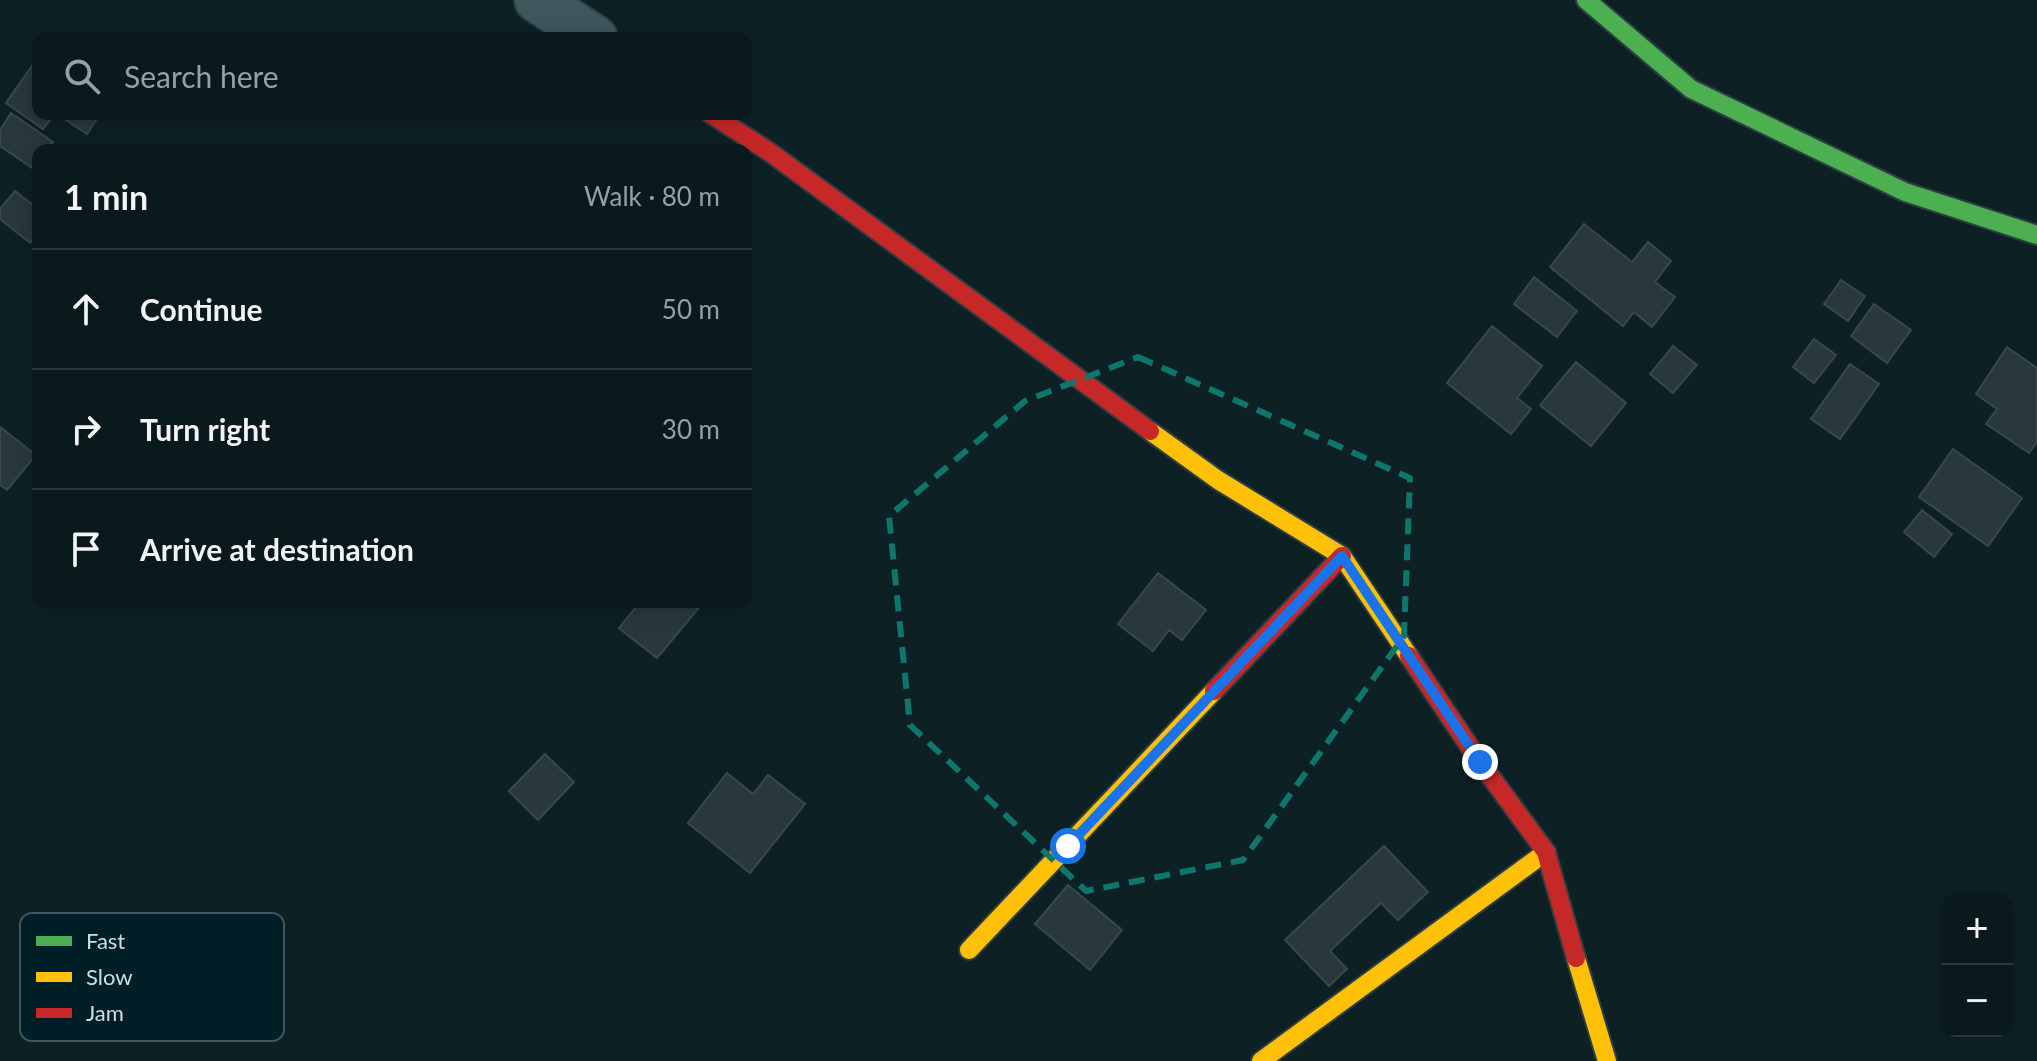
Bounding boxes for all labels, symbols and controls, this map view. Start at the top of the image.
search box [32,32,752,120]
icon: search [60,54,104,98]
text: Search here [124,58,279,94]
text: 1 min [64,176,148,217]
text: Walk · 80 m [584,180,720,212]
icon: ahead [64,287,108,331]
text: Continue [140,291,263,327]
text: 50 m [662,293,720,325]
icon: right [64,407,108,451]
text: Turn right [140,411,270,447]
text: 30 m [662,413,720,445]
icon: arrive [64,527,108,571]
text: Arrive at destination [140,531,414,567]
route end [1462,744,1498,780]
route start [1050,828,1086,864]
map controls [1941,893,2013,1037]
button: + [1941,893,2013,965]
legend [20,913,284,1041]
text: Fast [86,927,125,954]
text: Slow [86,963,133,990]
button: − [1941,965,2013,1037]
text: Jam [86,999,124,1026]

